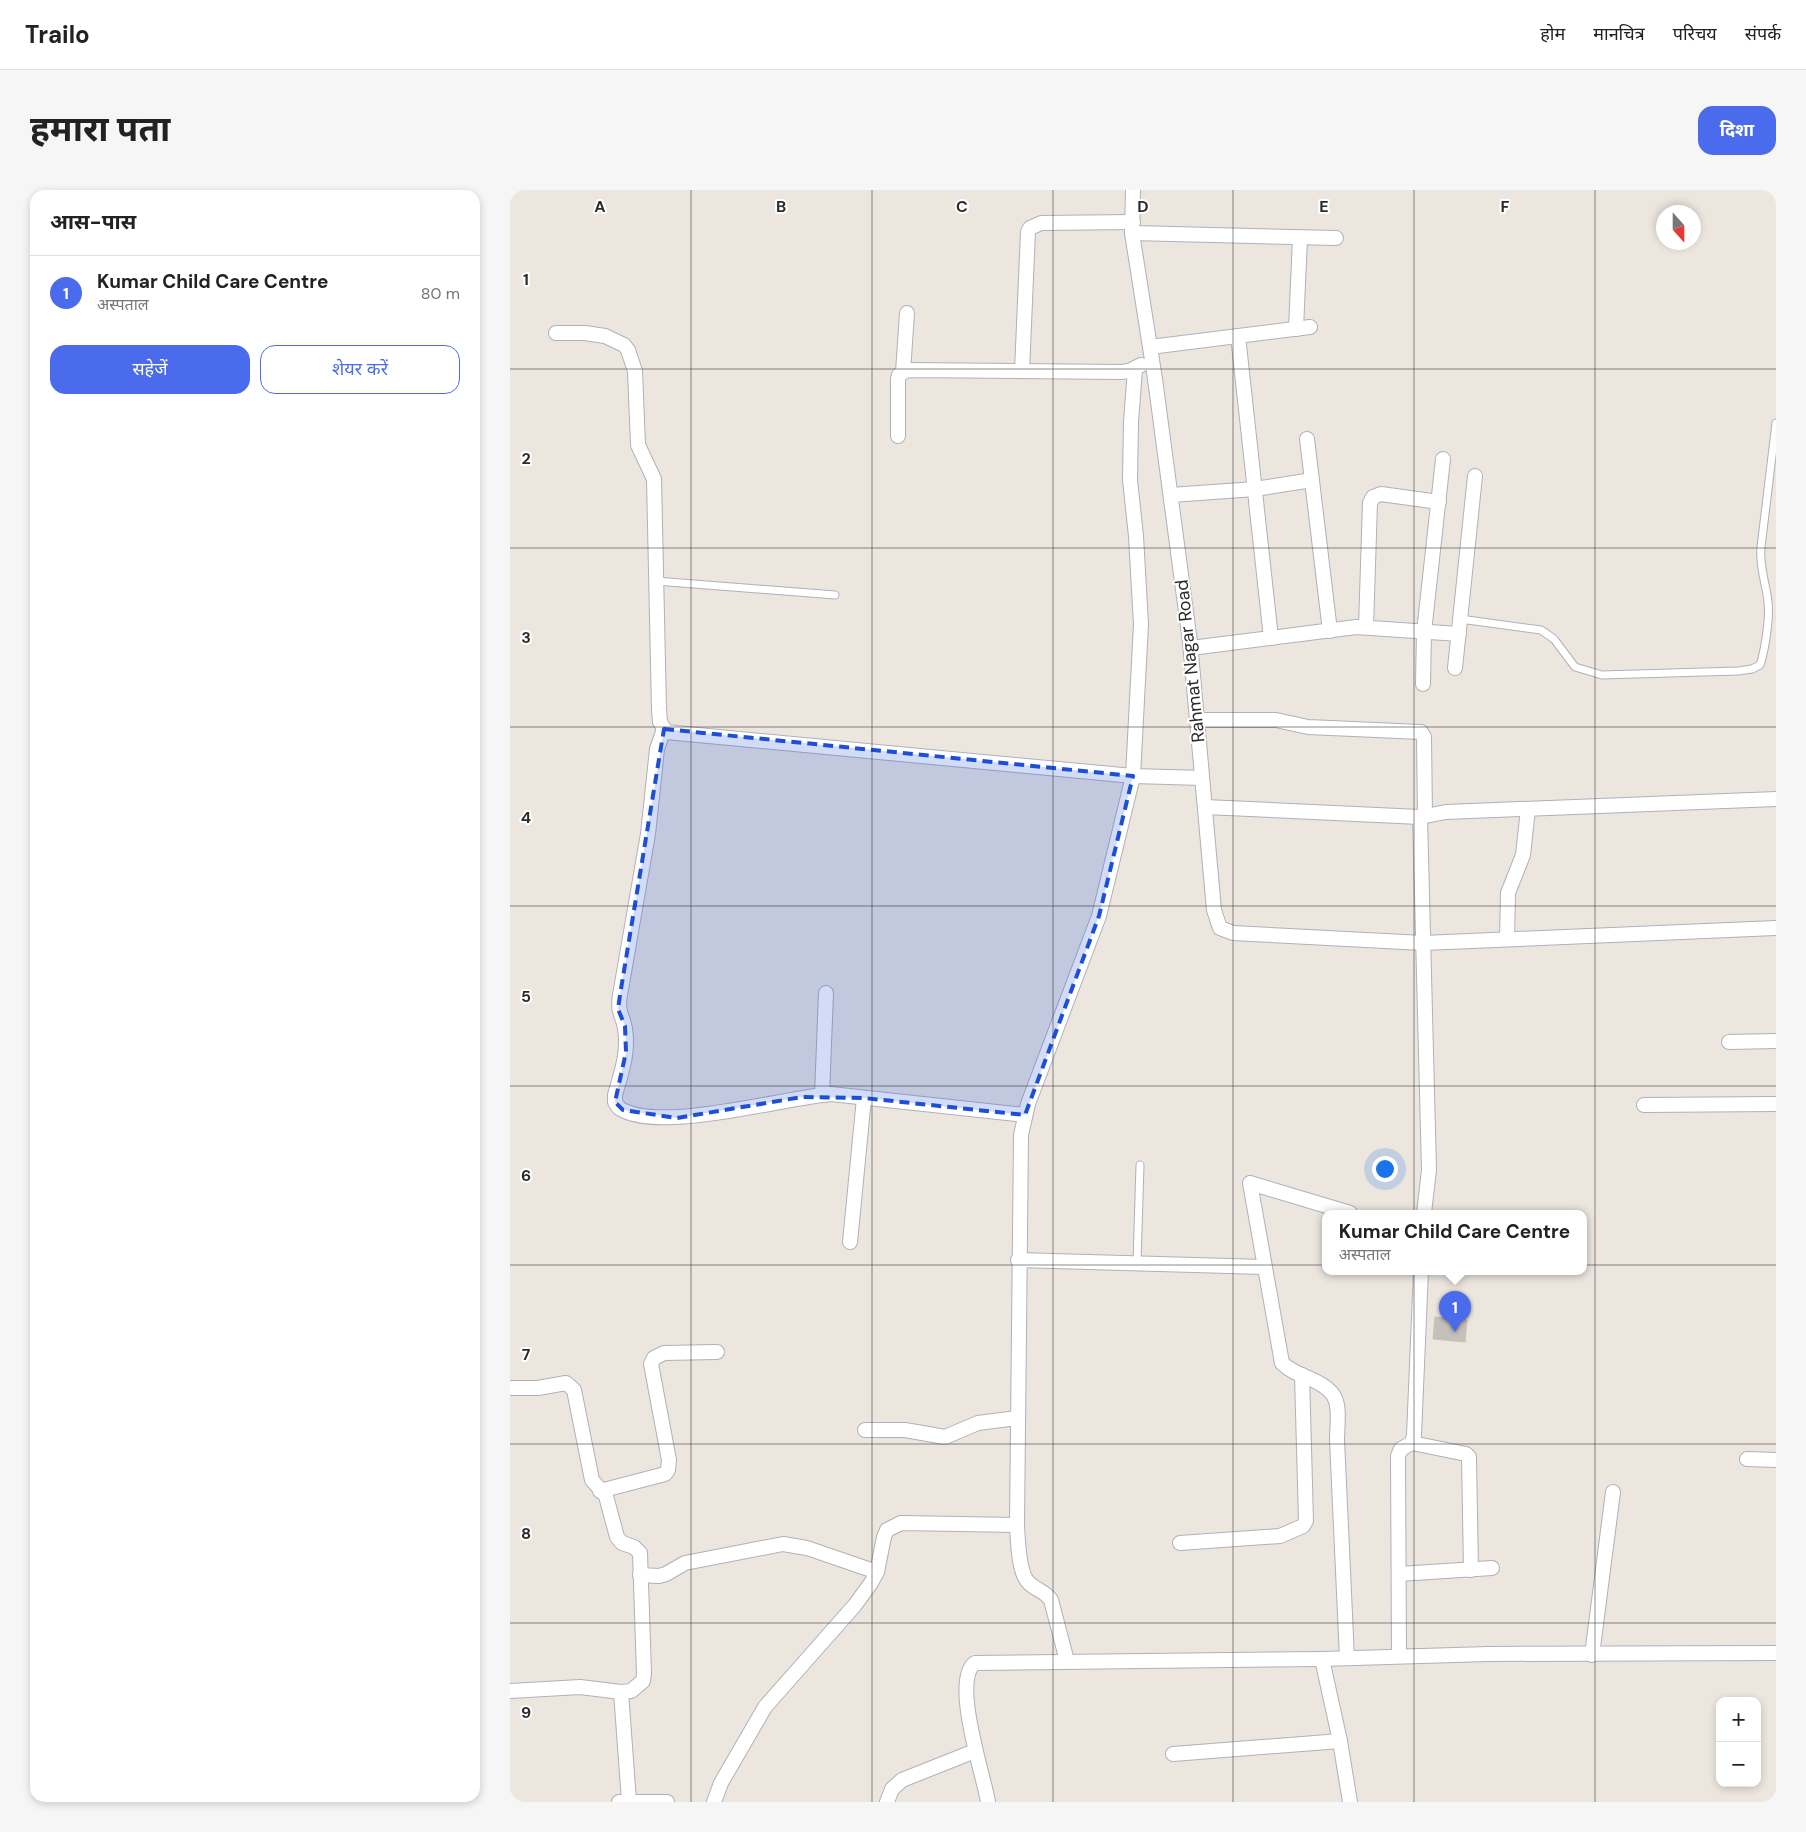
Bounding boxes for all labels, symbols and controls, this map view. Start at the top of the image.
text: Trailo [25,19,90,50]
text: होम [1540,22,1565,46]
text: मानचित्र [1593,22,1645,46]
text: परिचय [1673,22,1717,46]
text: संपर्क [1745,22,1781,46]
text: हमारा पता [30,106,170,152]
button: दिशा [1698,106,1776,155]
text: A [594,196,606,217]
text: B [776,196,786,217]
text: C [956,196,968,217]
text: D [1137,196,1149,217]
text: E [1319,196,1329,217]
text: F [1501,196,1510,217]
north arrow [1656,205,1701,250]
text: आस-पास [50,208,136,236]
text: Kumar Child Care Centre [97,269,328,294]
text: 1 [523,269,529,290]
text: 1 [63,283,69,304]
text: 80 m [421,283,460,304]
text: अस्पताल [97,294,149,315]
button: सहेजें [50,345,250,394]
button: शेयर करें [260,345,460,394]
text: 2 [521,448,531,469]
street label: Rahmat Nagar Road [1170,578,1210,744]
text: 3 [521,627,531,648]
text: 4 [521,807,531,828]
text: 5 [521,986,531,1007]
your location [1372,1156,1398,1182]
text: 6 [521,1165,531,1186]
popup [1322,1210,1587,1275]
text: Kumar Child Care Centre [1339,1219,1570,1244]
text: अस्पताल [1339,1244,1390,1265]
pin: 1 [1439,1291,1471,1332]
text: 7 [522,1344,531,1365]
text: 8 [521,1523,531,1544]
map controls [1716,1697,1761,1787]
button: + [1716,1697,1761,1742]
text: 9 [521,1702,531,1723]
button: − [1716,1742,1761,1787]

